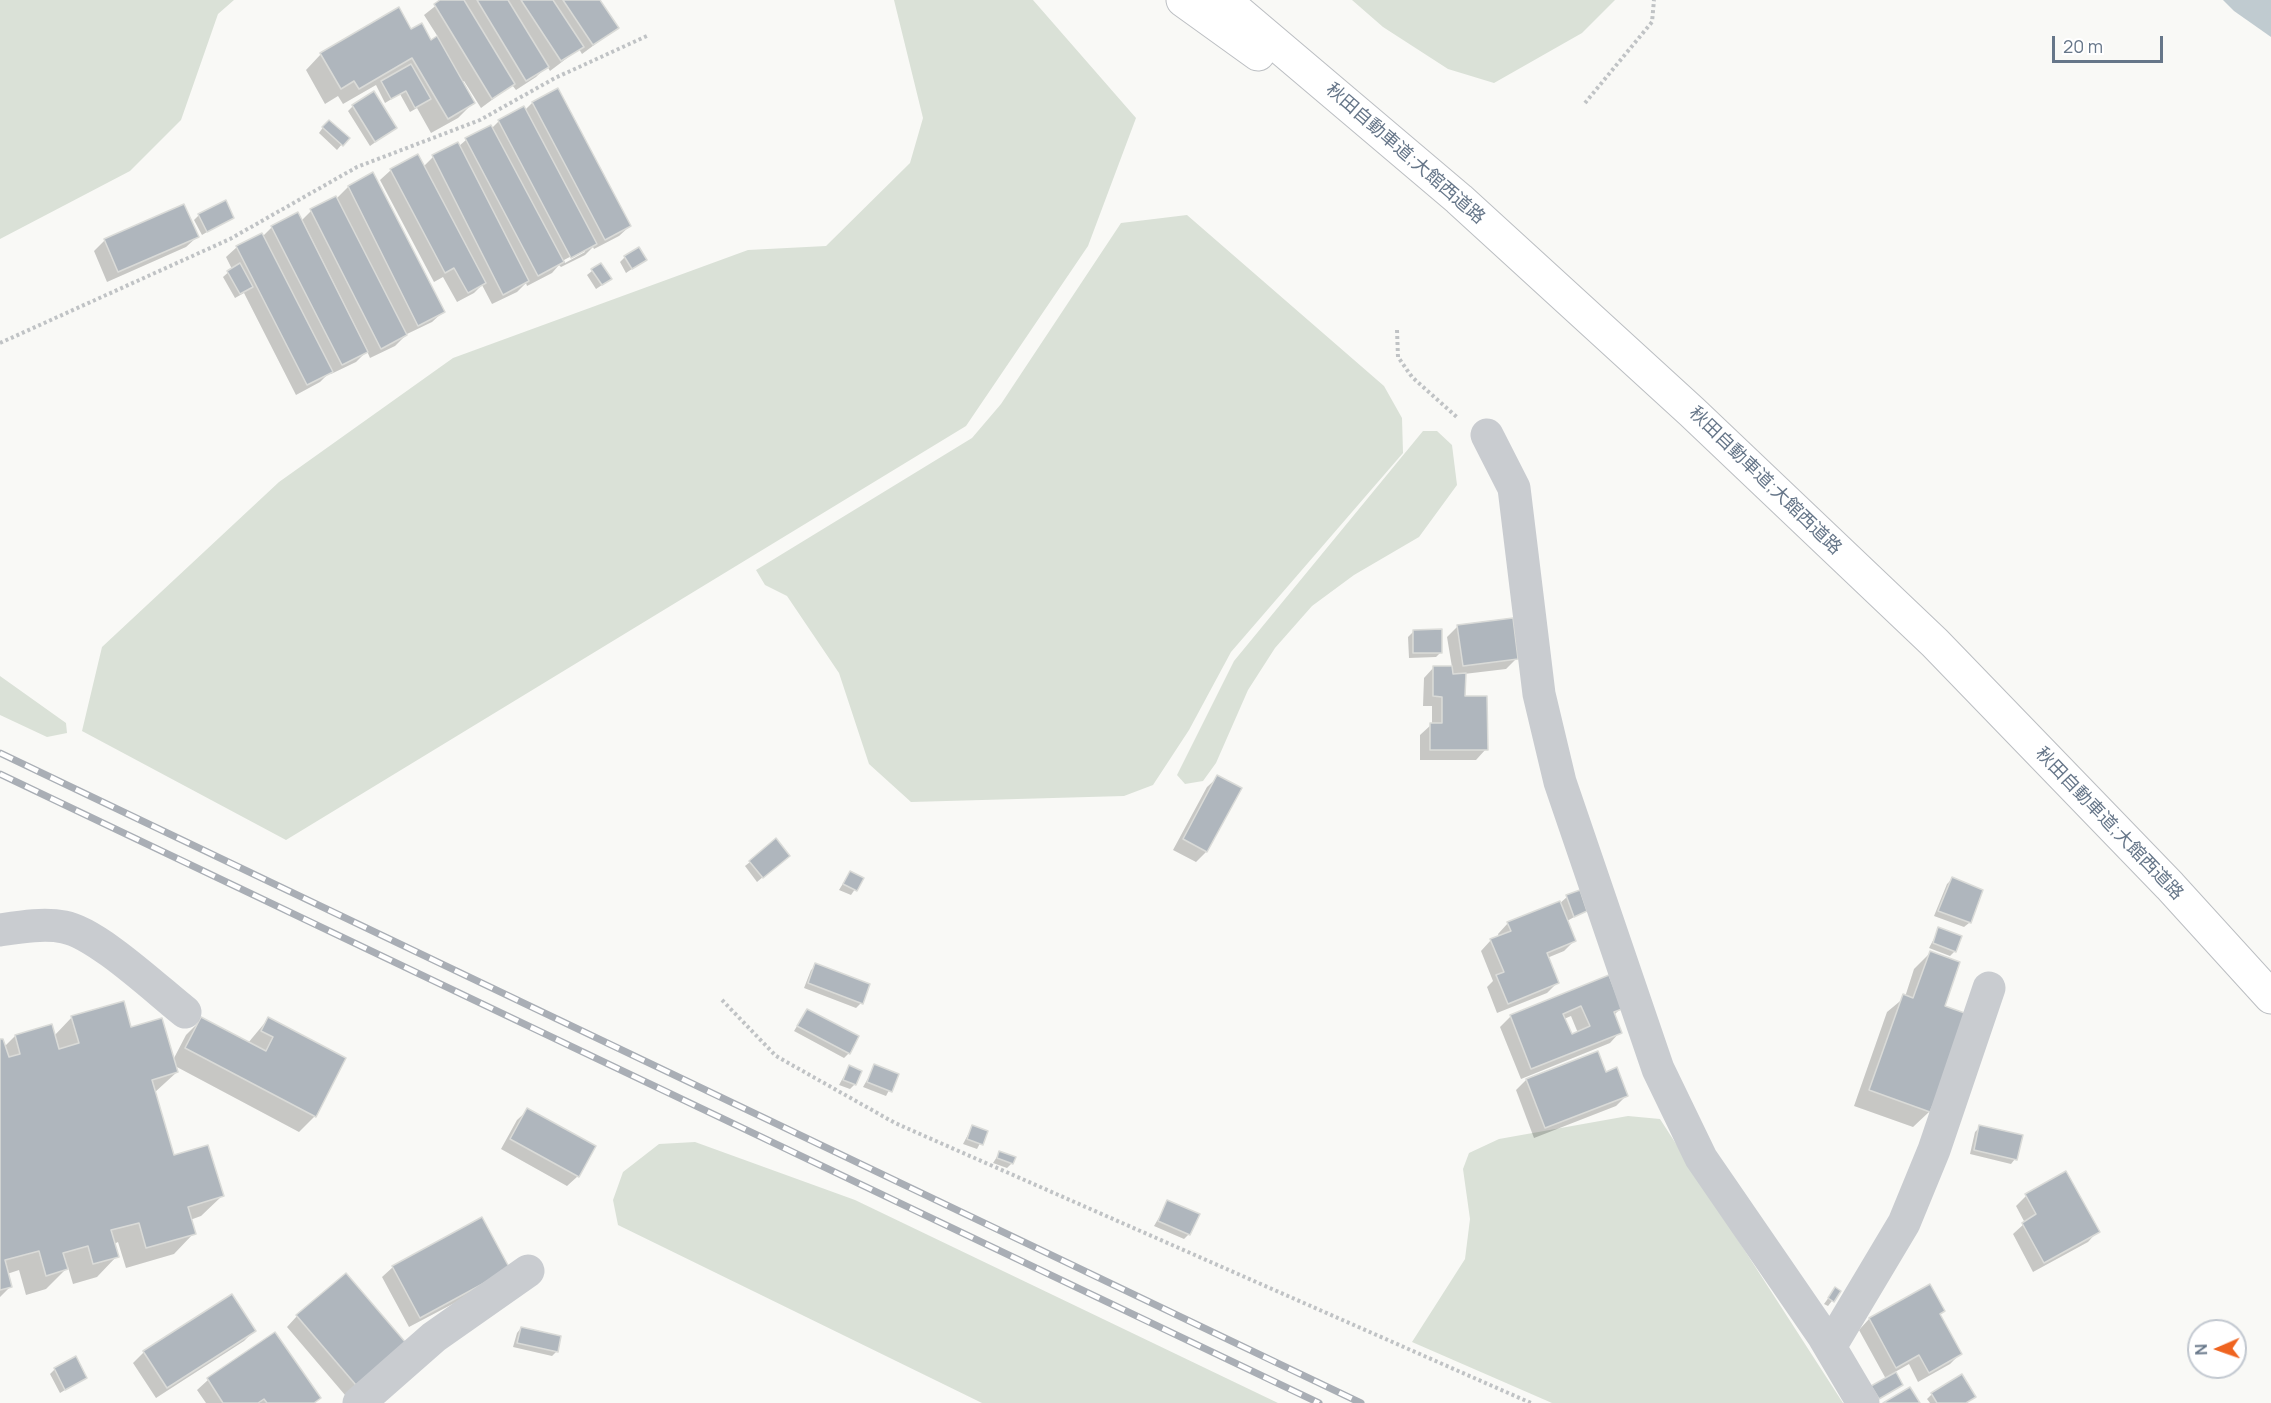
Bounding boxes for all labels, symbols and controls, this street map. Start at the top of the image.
scale bar [2055,24,2166,62]
text: 20 m [2063,34,2103,58]
street label: 秋田自動車道;大館西道路 [1321,79,1489,229]
street label: 秋田自動車道;大館西道路 [1684,403,1846,559]
street label: 秋田自動車道;大館西道路 [2031,743,2187,905]
north arrow [2187,1319,2247,1379]
text: N [2190,1343,2212,1356]

